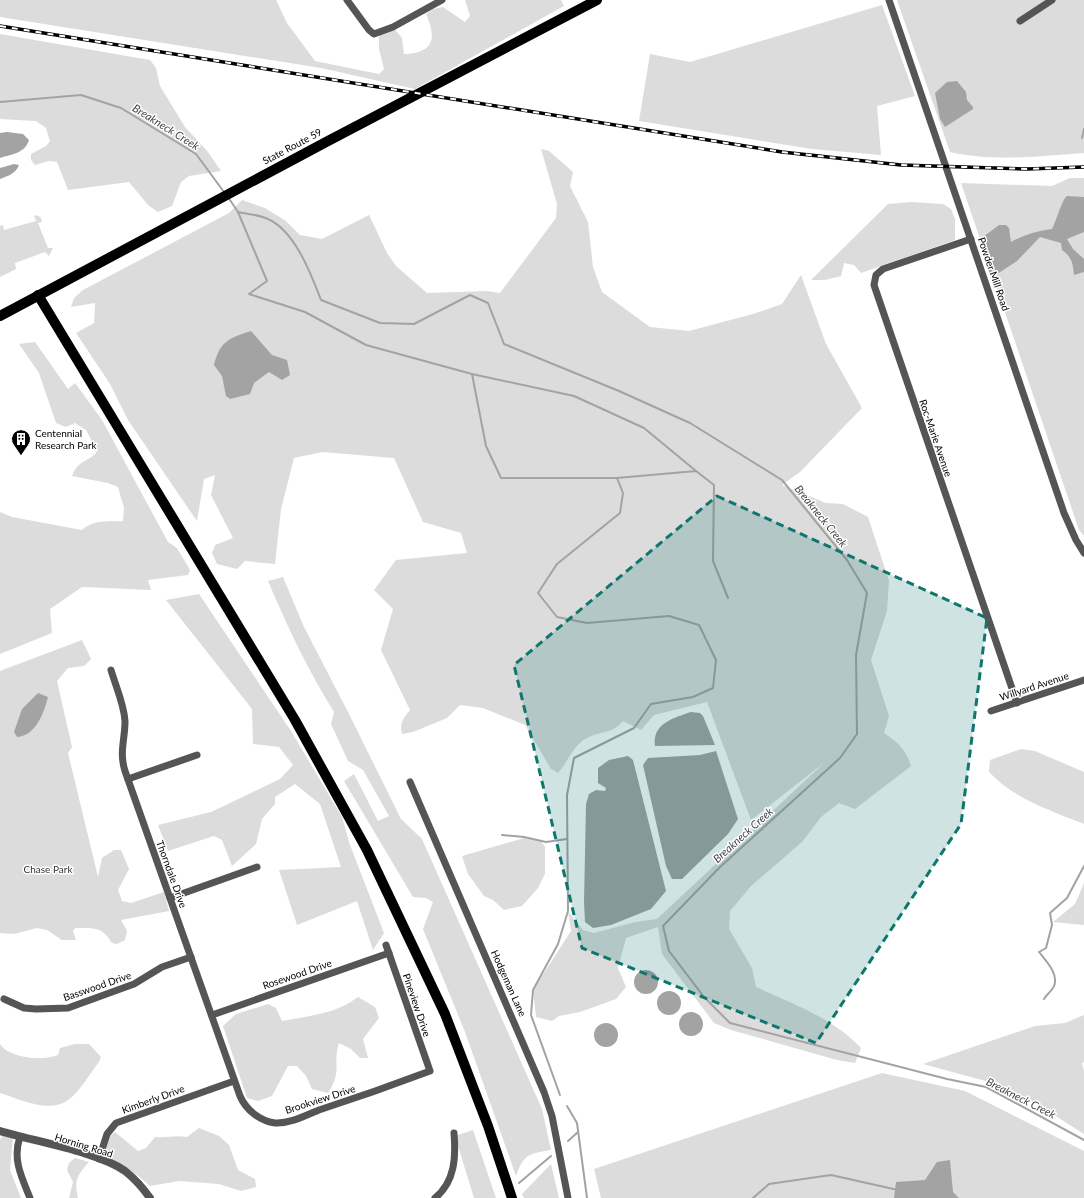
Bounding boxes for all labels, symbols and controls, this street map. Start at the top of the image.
water label: Breakneck Creek [131,101,203,153]
street label: State Route 59 [260,125,324,167]
street label: Powder Mill Road [976,236,1012,312]
street label: Roc-Marie Avenue [917,398,955,478]
place label: Centennial Research Park [35,427,98,451]
building icon: Centennial Research Park [10,428,32,456]
water label: Breakneck Creek [792,482,851,550]
street label: Willyard Avenue [998,669,1070,703]
water label: Breakneck Creek [710,804,776,865]
street label: Thorndale Drive [154,839,190,909]
park label: Chase Park [24,863,73,875]
street label: Hodgeman Lane [489,948,529,1018]
street label: Rosewood Drive [261,957,333,991]
street label: Basswood Drive [61,969,133,1003]
street label: Pineview Drive [401,972,433,1038]
water label: Breakneck Creek [984,1074,1059,1121]
street label: Kimberly Drive [120,1082,186,1116]
street label: Brookview Drive [283,1082,357,1116]
street label: Horning Road [53,1130,115,1160]

